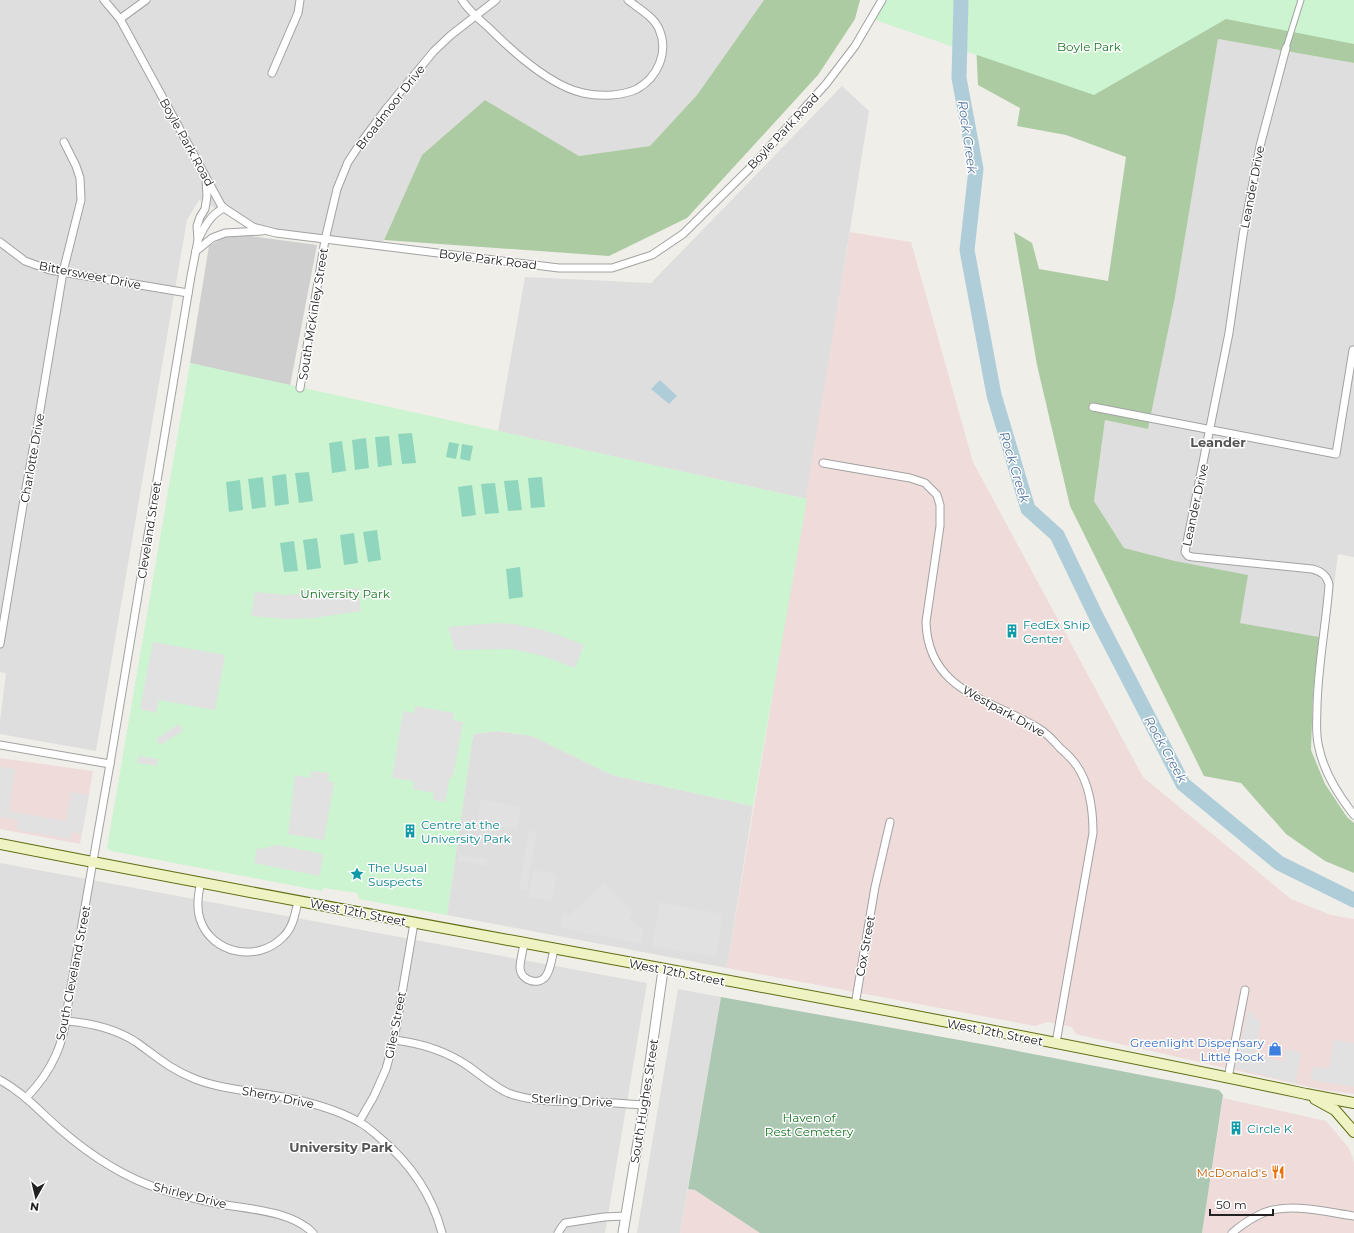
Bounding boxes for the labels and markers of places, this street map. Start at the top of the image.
place label: FedEx Ship Center [1023,617,1090,646]
building icon: FedEx Ship Center [1004,623,1020,639]
place label: Centre at the University Park [421,817,512,846]
building icon: Centre at the University Park [402,823,418,839]
place label: The Usual Suspects [368,860,427,889]
place icon: The Usual Suspects [349,866,365,882]
place label: Greenlight Dispensary Little Rock [1130,1035,1265,1064]
shop icon: Greenlight Dispensary Little Rock [1267,1041,1283,1057]
building icon: Circle K [1228,1120,1244,1136]
place label: Circle K [1247,1121,1293,1136]
restaurant icon: McDonald's [1270,1164,1286,1180]
place label: McDonald's [1197,1165,1267,1180]

